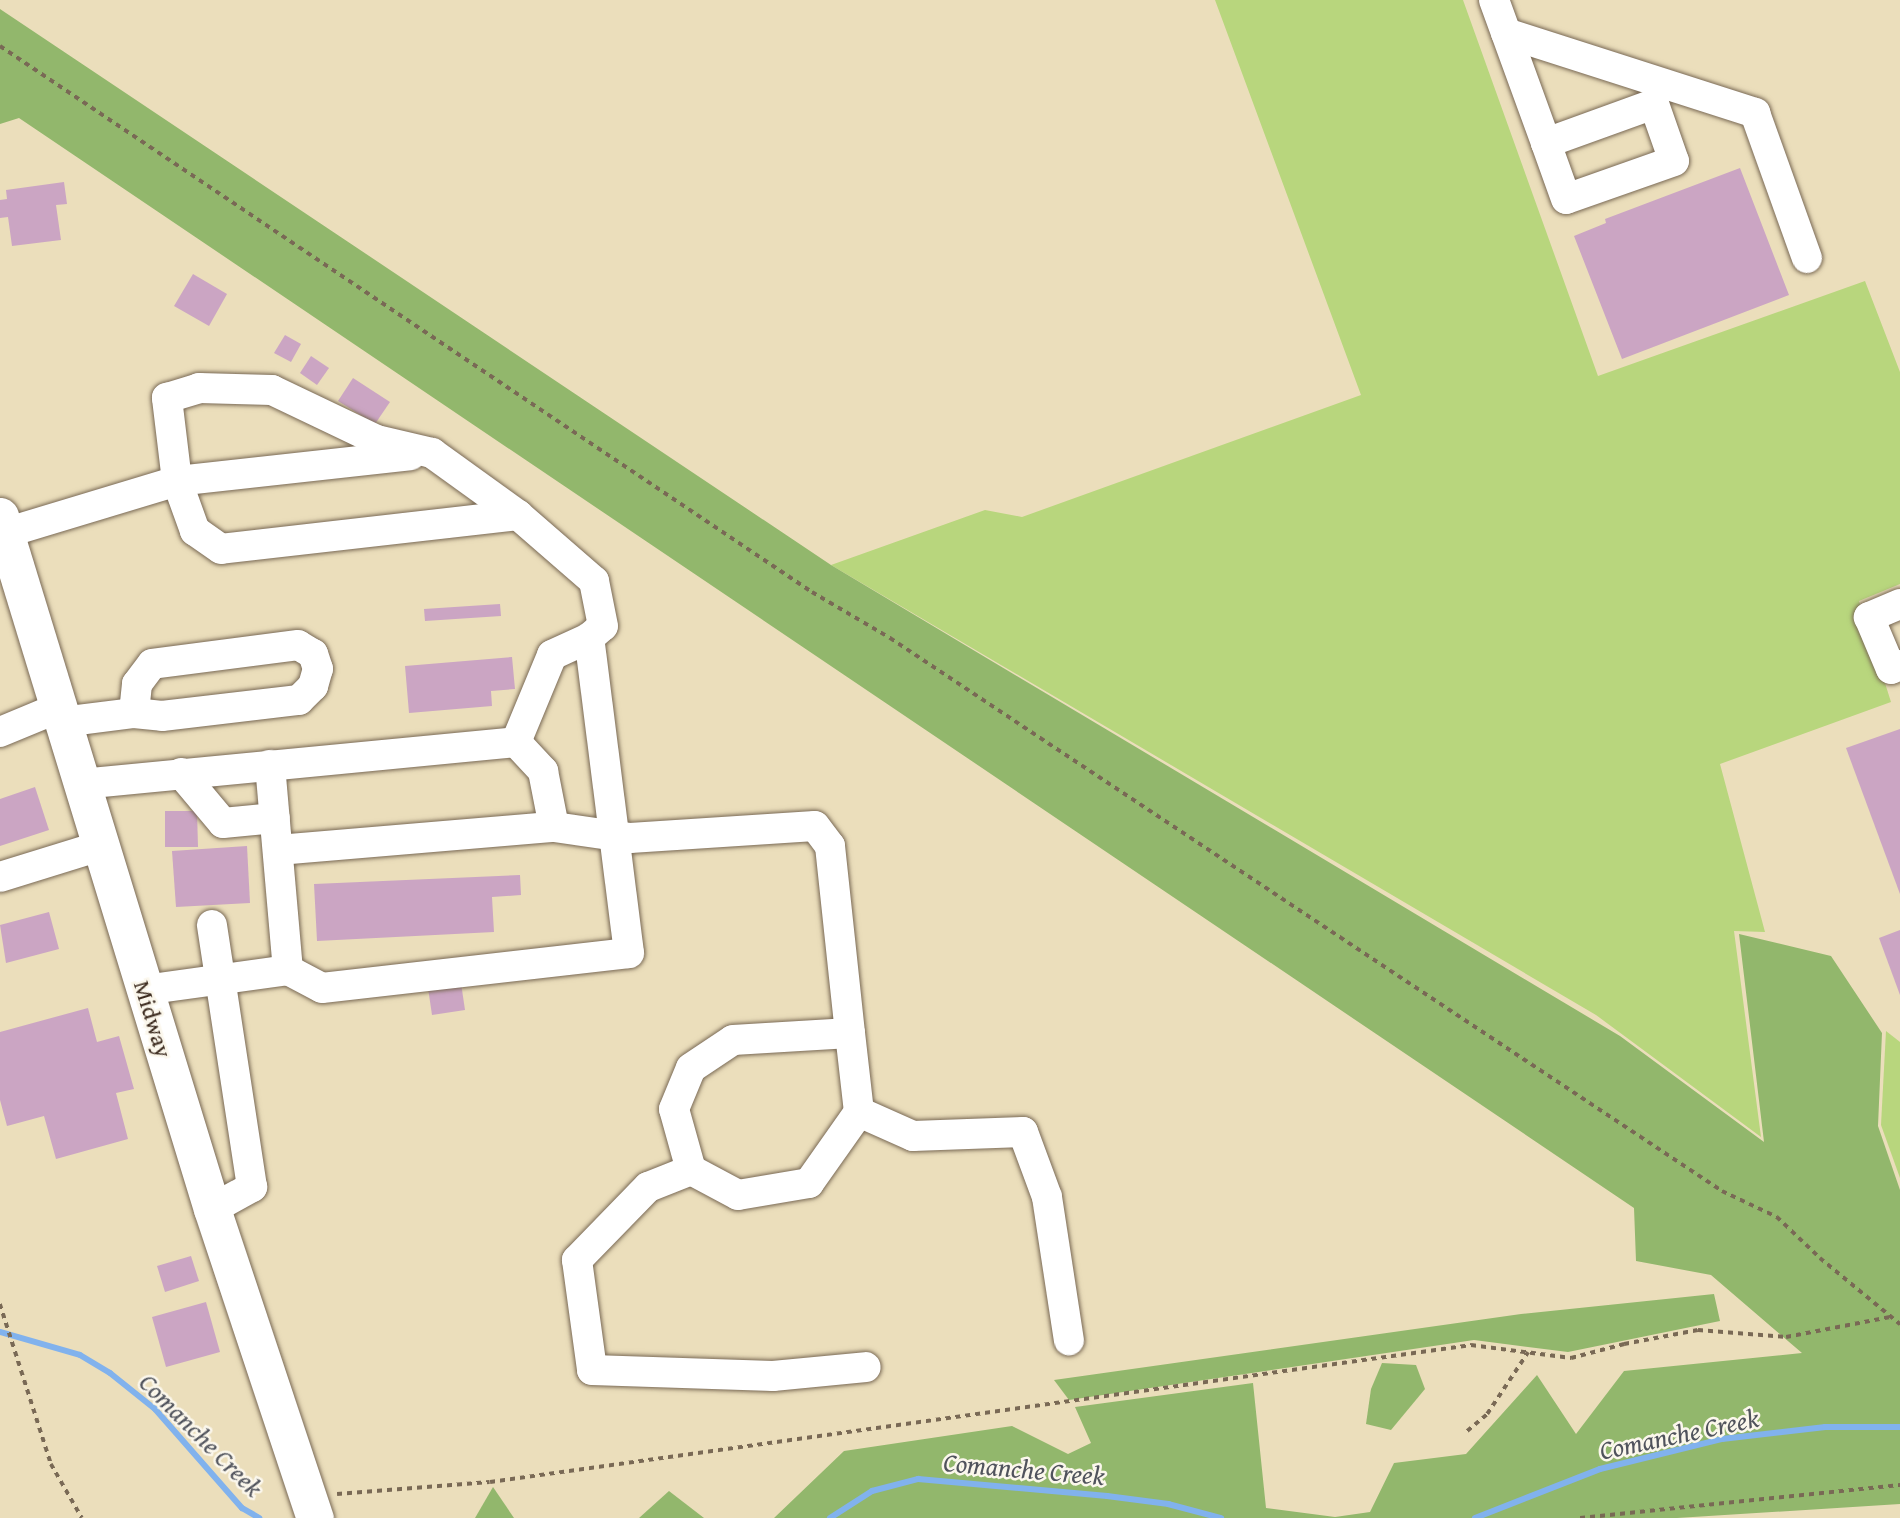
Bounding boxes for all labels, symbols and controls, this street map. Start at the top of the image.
street label: Midway [128,977,178,1061]
water label: Comanche Creek [133,1367,269,1503]
water label: Comanche Creek [1597,1402,1761,1466]
water label: Comanche Creek [942,1446,1106,1492]

